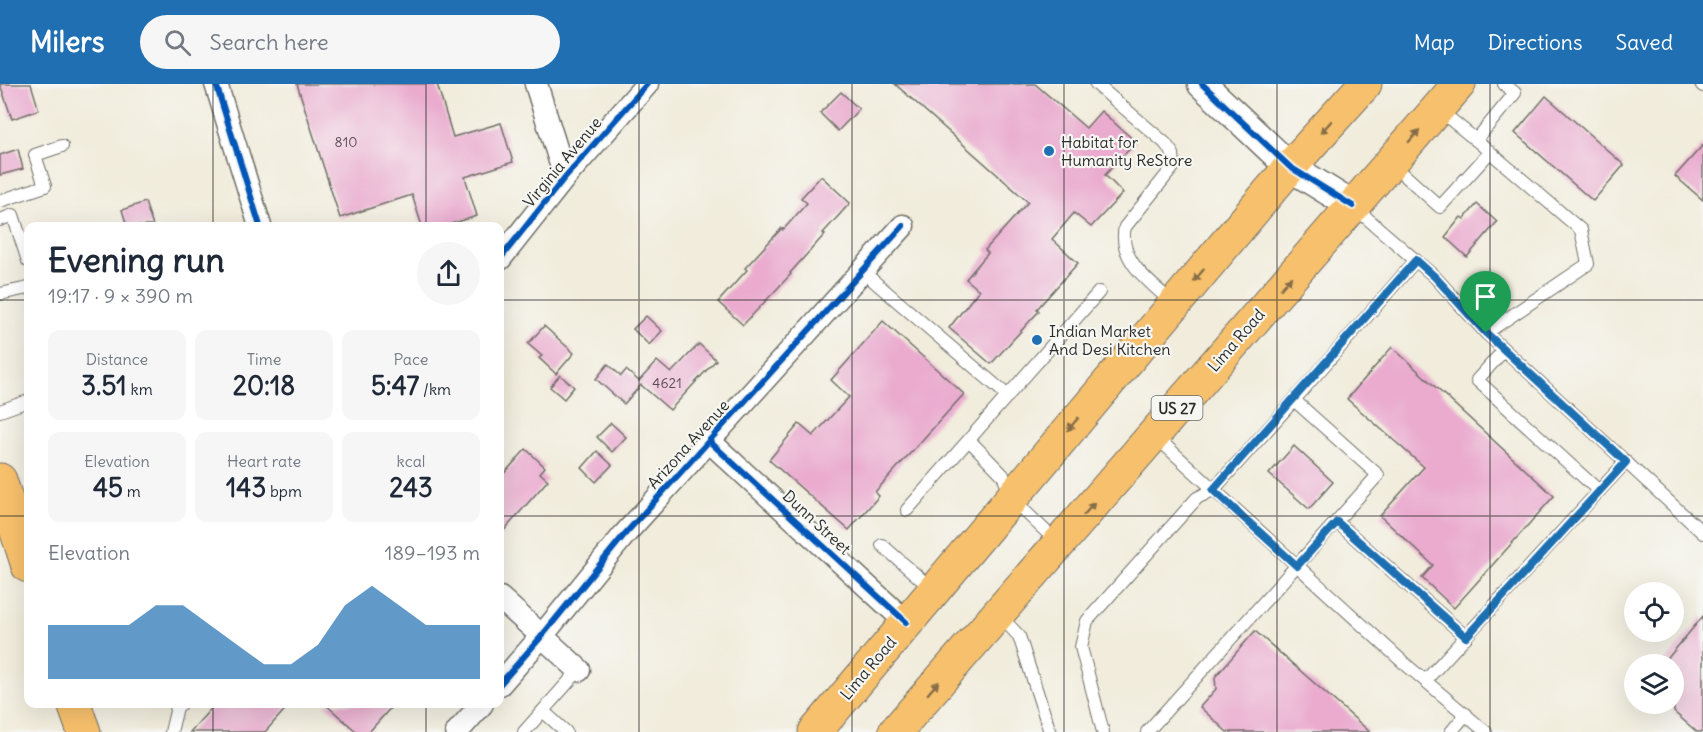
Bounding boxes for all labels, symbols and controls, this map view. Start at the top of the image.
search box [140,15,560,69]
text: Milers [30,24,104,60]
icon: search [161,26,194,59]
text: Search here [209,28,329,56]
text: Map [1414,29,1455,56]
text: Directions [1488,29,1582,56]
text: Saved [1615,29,1673,56]
street label: Virginia Avenue [518,113,606,211]
one-way arrow [1320,119,1333,134]
one-way arrow [1407,129,1420,144]
place label: Habitat for Humanity ReStore [1061,132,1192,170]
house number: 810 [335,133,357,151]
marker: Habitat for Humanity ReStore [1042,144,1056,158]
text: Evening run [48,239,224,281]
button: share [417,242,480,305]
one-way arrow [1193,267,1206,282]
pin [1460,271,1511,333]
one-way arrow [1279,276,1292,291]
icon: arrive [1469,280,1502,313]
text: 19:17 · 9 × 390 m [48,283,193,308]
street label: Lima Road [1203,304,1269,376]
place label: Indian Market And Desi Kitchen [1049,321,1171,359]
marker: Indian Market And Desi Kitchen [1030,333,1044,347]
text: Distance [86,349,148,369]
text: Time [247,349,281,369]
text: Pace [394,349,428,369]
text: 3.51 [81,369,127,402]
text: 20:18 [233,369,295,402]
text: 5:47 [371,369,419,402]
house number: 4621 [652,374,682,392]
text: km [127,379,153,399]
text: /km [419,379,451,399]
street label: Arizona Avenue [643,395,733,493]
road number: US 27 [1152,396,1202,420]
one-way arrow [1067,416,1080,432]
text: Elevation [84,451,150,471]
text: Heart rate [227,451,301,471]
text: kcal [397,451,425,471]
text: 45 [93,471,123,504]
text: 143 [226,471,266,504]
text: 243 [389,471,433,504]
text: m [123,481,141,501]
text: bpm [266,481,302,501]
street label: Dunn Street [779,485,856,559]
one-way arrow [1082,502,1095,517]
text: Elevation [48,540,130,565]
text: 189–193 m [385,540,480,565]
map controls [1624,582,1684,714]
button: locate [1624,582,1684,642]
street label: Lima Road [836,632,900,704]
button: layers [1624,654,1684,714]
one-way arrow [926,681,939,696]

